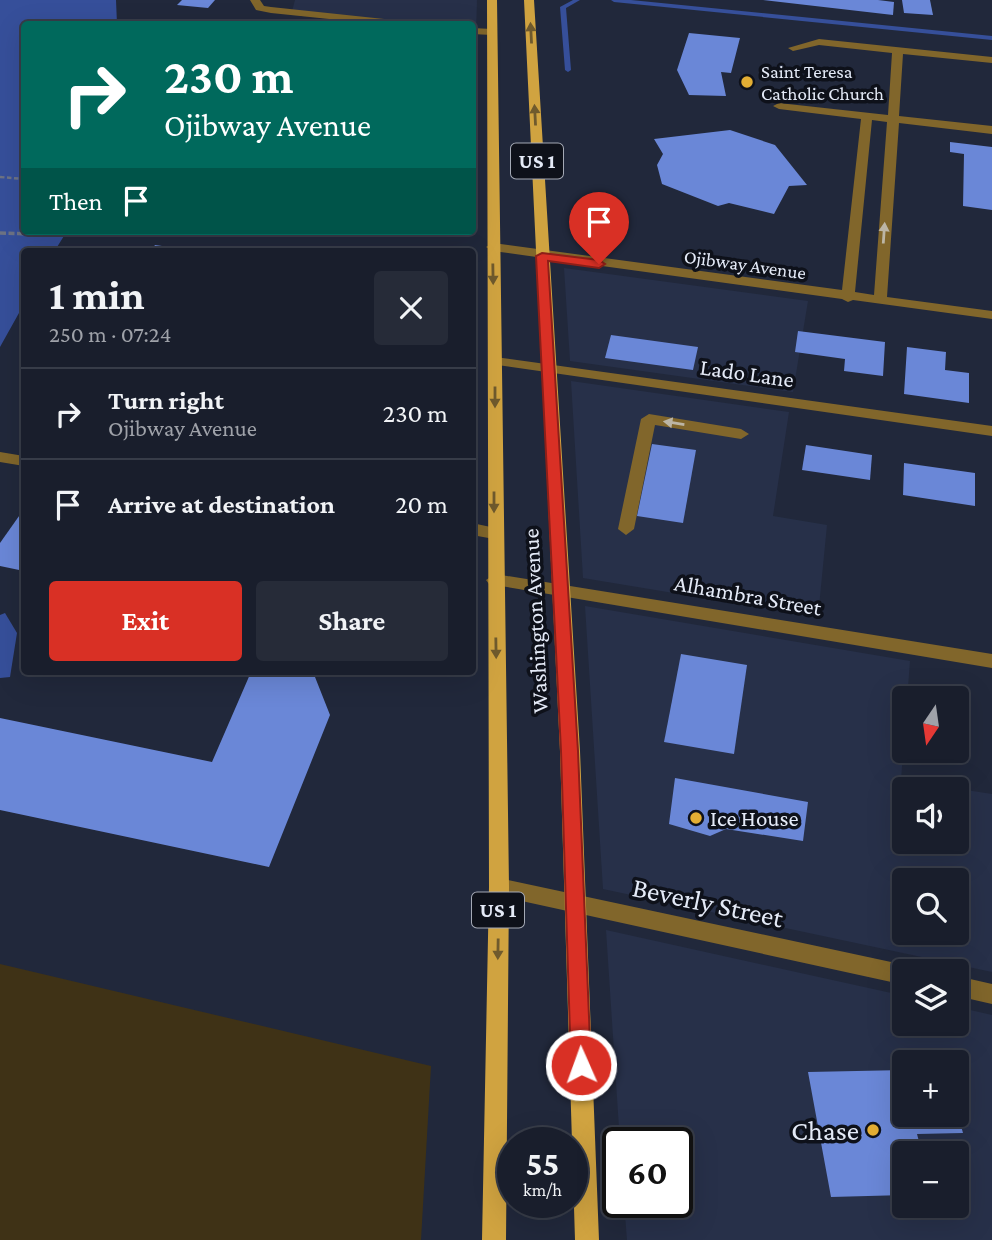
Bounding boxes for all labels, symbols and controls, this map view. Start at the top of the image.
one-way arrow [525,22,536,44]
icon: right [49,49,140,140]
text: 230 m [164,49,294,104]
place label: Saint Teresa Catholic Church [761,61,884,104]
marker: Saint Teresa Catholic Church [739,74,755,90]
one-way arrow [529,103,540,125]
text: Ojibway Avenue [164,107,371,143]
road number: US 1 [511,144,563,178]
icon: arrive [117,182,155,220]
text: Then [49,187,103,216]
pin [569,192,629,264]
icon: arrive [580,203,618,241]
one-way arrow [879,222,890,244]
street label: Ojibway Avenue [682,246,807,284]
one-way arrow [487,264,499,286]
text: 1 min [49,271,145,318]
button: close [374,271,448,345]
text: 250 m · 07:24 [49,321,171,347]
street label: Lado Lane [698,354,796,392]
text: Turn right [108,386,224,415]
one-way arrow [489,386,501,408]
icon: right [49,395,87,433]
text: 230 m [383,399,448,428]
text: Ojibway Avenue [108,415,257,441]
one-way arrow [662,417,684,428]
icon: arrive [49,486,87,524]
text: Arrive at destination [108,490,335,519]
text: 20 m [395,490,448,519]
one-way arrow [488,491,500,513]
street label: Washington Avenue [517,528,553,714]
street label: Alhambra Street [672,569,824,621]
button: Exit [49,581,242,661]
button: Share [256,581,448,661]
one-way arrow [490,637,501,659]
north arrow [892,686,970,763]
map controls [892,686,969,1218]
button: sound [892,777,969,854]
place label: Ice House [710,805,799,831]
marker: Ice House [688,810,704,826]
button: search [892,868,969,945]
street label: Beverly Street [630,871,787,934]
road number: US 1 [472,892,524,928]
one-way arrow [492,938,504,960]
button: layers [892,959,969,1036]
position arrow [544,1028,618,1102]
button: + [892,1050,969,1127]
place label: Chase [791,1115,859,1146]
marker: Chase [865,1122,881,1138]
speed limit sign: 60 [602,1127,693,1218]
button: − [892,1141,969,1218]
text: 55 [526,1144,559,1183]
text: km/h [523,1180,562,1200]

